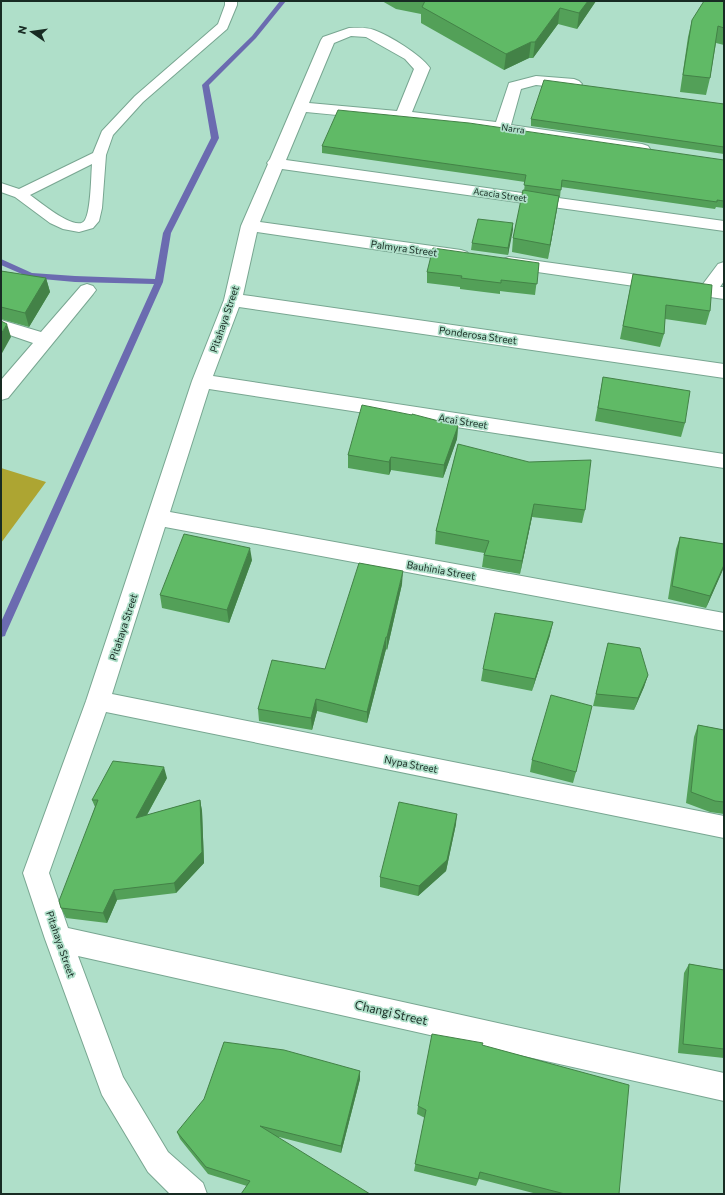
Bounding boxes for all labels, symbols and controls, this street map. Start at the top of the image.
north arrow [12,12,52,52]
text: N [15,24,29,35]
street label: Narra [501,121,526,136]
street label: Acacia Street [473,185,528,204]
street label: Palmyra Street [370,237,438,259]
street label: Pitahaya Street [207,284,241,354]
street label: Ponderosa Street [438,324,518,346]
street label: Acai Street [438,411,488,431]
street label: Bauhinia Street [406,558,476,582]
street label: Pitahaya Street [107,592,139,662]
street label: Nypa Street [383,753,439,775]
street label: Pitahaya Street [44,909,78,979]
street label: Changi Street [354,997,429,1027]

